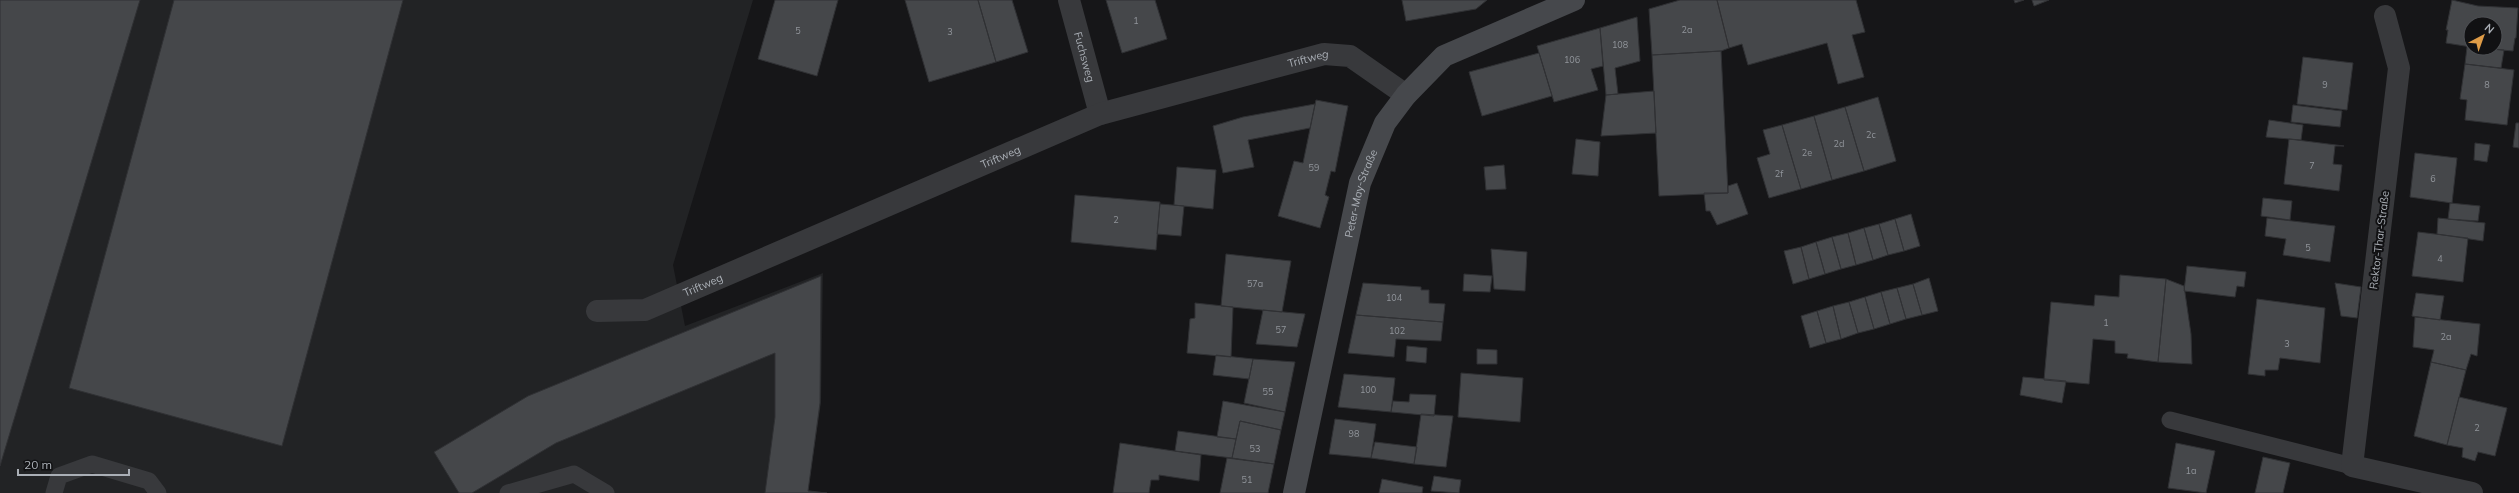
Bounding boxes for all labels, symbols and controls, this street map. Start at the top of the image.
house number: 1 [1133,15,1139,26]
north arrow [2463,16,2503,56]
text: N [2482,20,2497,36]
house number: 2a [1682,24,1692,35]
house number: 5 [795,25,801,36]
house number: 3 [947,26,953,37]
street label: Fuchsweg [1071,30,1098,84]
house number: 108 [1612,39,1628,50]
street label: Triftweg [1286,47,1329,70]
house number: 106 [1564,54,1580,65]
house number: 9 [2322,79,2328,90]
house number: 8 [2484,79,2490,90]
house number: 2c [1866,129,1876,140]
house number: 2d [1834,138,1844,149]
street label: Triftweg [978,142,1022,172]
street label: Peter-May-Straße [1342,147,1380,239]
house number: 2e [1802,147,1812,158]
house number: 7 [2309,160,2315,171]
house number: 59 [1309,162,1319,173]
house number: 2f [1775,168,1784,179]
house number: 6 [2430,173,2436,184]
street label: Rektor-Thar-Straße [2366,190,2392,290]
house number: 2 [1113,214,1119,225]
house number: 5 [2305,242,2311,253]
house number: 4 [2437,253,2443,264]
street label: Triftweg [681,270,725,300]
house number: 57a [1247,278,1263,289]
house number: 104 [1386,292,1403,303]
house number: 1 [2103,317,2109,328]
house number: 57 [1276,324,1286,335]
house number: 102 [1389,325,1405,336]
house number: 2a [2441,331,2451,342]
house number: 3 [2284,338,2290,349]
house number: 100 [1360,384,1376,395]
house number: 55 [1263,386,1274,397]
house number: 2 [2474,422,2480,433]
house number: 98 [1349,428,1359,439]
house number: 53 [1250,443,1260,454]
scale bar [18,451,129,477]
text: 20 m [24,457,52,472]
house number: 1a [2186,465,2196,476]
house number: 51 [1242,474,1252,485]

